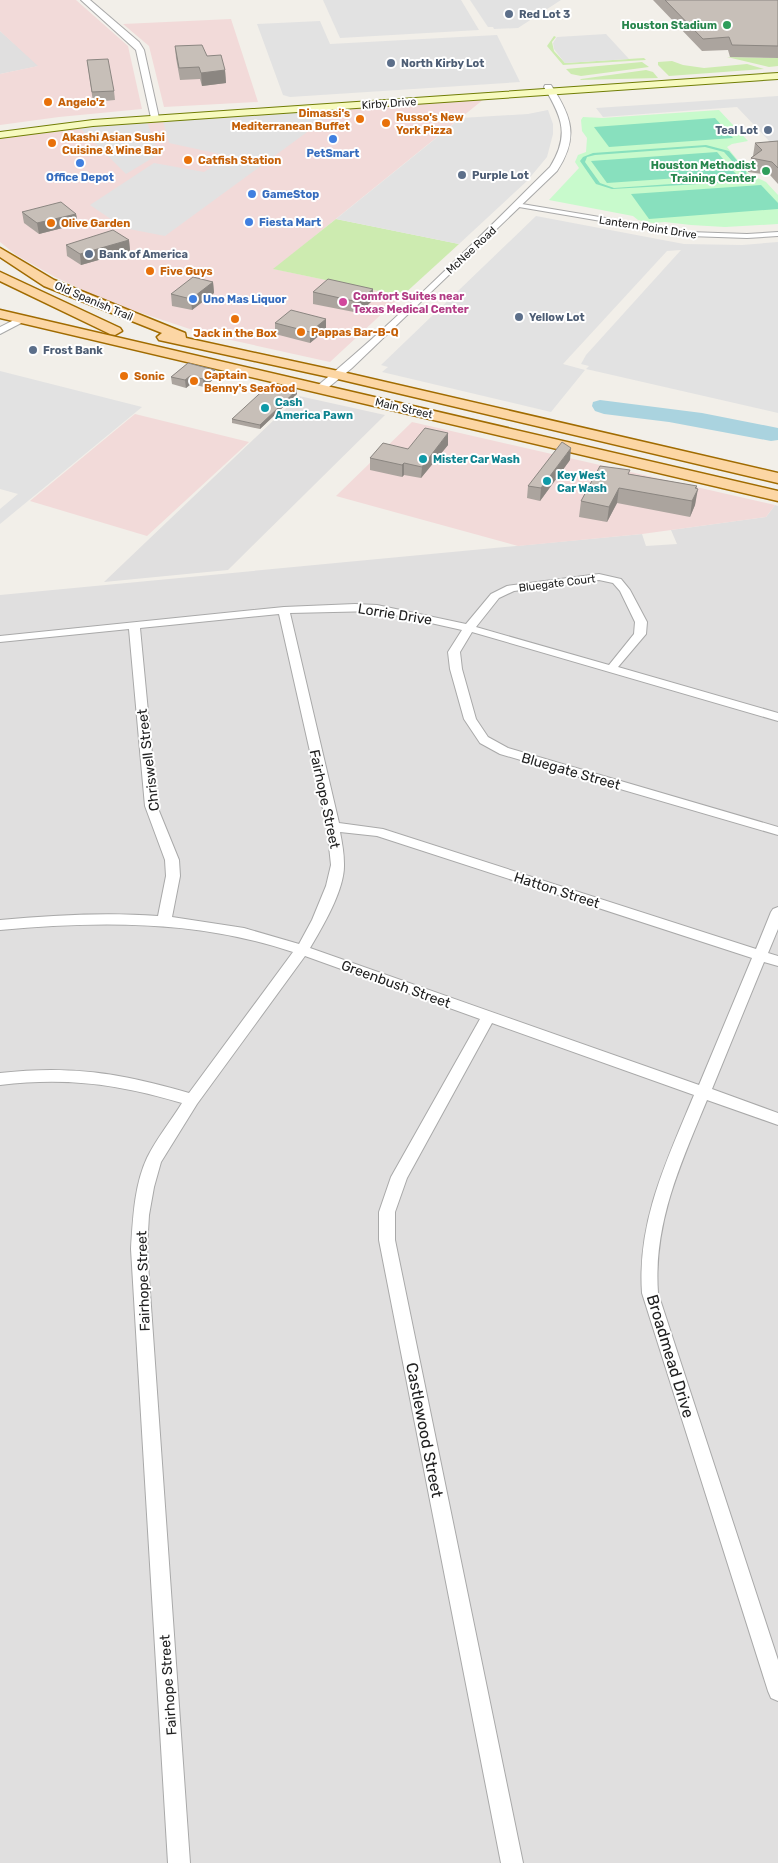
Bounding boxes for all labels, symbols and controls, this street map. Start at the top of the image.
marker: Red Lot 3 [503,8,515,20]
place label: Red Lot 3 [519,8,570,21]
place label: Houston Stadium [622,19,717,32]
marker: Houston Stadium [721,19,733,31]
marker: North Kirby Lot [385,57,397,69]
place label: North Kirby Lot [401,57,484,70]
street label: Kirby Drive [361,95,417,112]
marker: Angelo'z [42,96,54,108]
place label: Angelo'z [58,96,105,109]
place label: Dimassi's Mediterranean Buffet [231,107,350,133]
place label: Russo's New York Pizza [396,111,464,137]
marker: Dimassi's Mediterranean Buffet [354,113,366,125]
marker: Russo's New York Pizza [380,117,392,129]
place label: Teal Lot [715,124,758,137]
marker: Teal Lot [762,124,774,136]
place label: Akashi Asian Sushi Cuisine & Wine Bar [62,131,165,157]
marker: PetSmart [327,133,339,145]
marker: Akashi Asian Sushi Cuisine & Wine Bar [46,137,58,149]
place label: PetSmart [306,147,360,160]
marker: Catfish Station [182,154,194,166]
place label: Catfish Station [198,154,281,167]
marker: Office Depot [74,157,86,169]
place label: Houston Methodist Training Center [651,159,756,185]
marker: Houston Methodist Training Center [760,165,772,177]
marker: Purple Lot [456,169,468,181]
place label: Purple Lot [472,169,529,182]
place label: Office Depot [46,171,114,184]
marker: GameStop [246,188,258,200]
place label: GameStop [262,188,319,201]
street label: Lantern Point Drive [598,213,698,242]
marker: Fiesta Mart [243,216,255,228]
place label: Fiesta Mart [259,216,321,229]
marker: Olive Garden [45,217,57,229]
place label: Olive Garden [61,217,130,230]
street label: McNee Road [444,224,499,277]
marker: Bank of America [83,248,95,260]
place label: Bank of America [99,248,188,261]
marker: Five Guys [144,265,156,277]
place label: Five Guys [160,265,213,278]
street label: Old Spanish Trail [53,279,135,324]
place label: Comfort Suites near Texas Medical Center [353,290,469,316]
marker: Uno Mas Liquor [187,293,199,305]
place label: Uno Mas Liquor [203,293,287,306]
marker: Comfort Suites near Texas Medical Center [337,296,349,308]
marker: Yellow Lot [513,311,525,323]
place label: Yellow Lot [529,311,585,324]
marker: Jack in the Box [229,313,241,325]
marker: Pappas Bar-B-Q [295,326,307,338]
place label: Pappas Bar-B-Q [311,326,399,339]
place label: Jack in the Box [193,327,277,340]
marker: Frost Bank [27,344,39,356]
place label: Frost Bank [43,344,103,357]
place label: Captain Benny's Seafood [204,369,295,395]
marker: Sonic [118,370,130,382]
place label: Sonic [134,370,165,383]
marker: Captain Benny's Seafood [188,375,200,387]
place label: Cash America Pawn [275,396,353,422]
street label: Main Street [374,396,435,422]
marker: Cash America Pawn [259,402,271,414]
marker: Mister Car Wash [417,453,429,465]
place label: Mister Car Wash [433,453,520,466]
place label: Key West Car Wash [557,469,607,495]
marker: Key West Car Wash [541,475,553,487]
street label: Bluegate Court [518,572,597,595]
street label: Lorrie Drive [357,600,433,629]
street label: Chriswell Street [134,707,163,812]
street label: Fairhope Street [306,748,343,851]
street label: Bluegate Street [519,749,623,794]
street label: Hatton Street [512,869,602,912]
street label: Greenbush Street [339,957,453,1012]
street label: Fairhope Street [133,1230,154,1332]
street label: Broadmead Drive [643,1292,698,1420]
street label: Castlewood Street [402,1361,447,1499]
street label: Fairhope Street [156,1634,180,1736]

